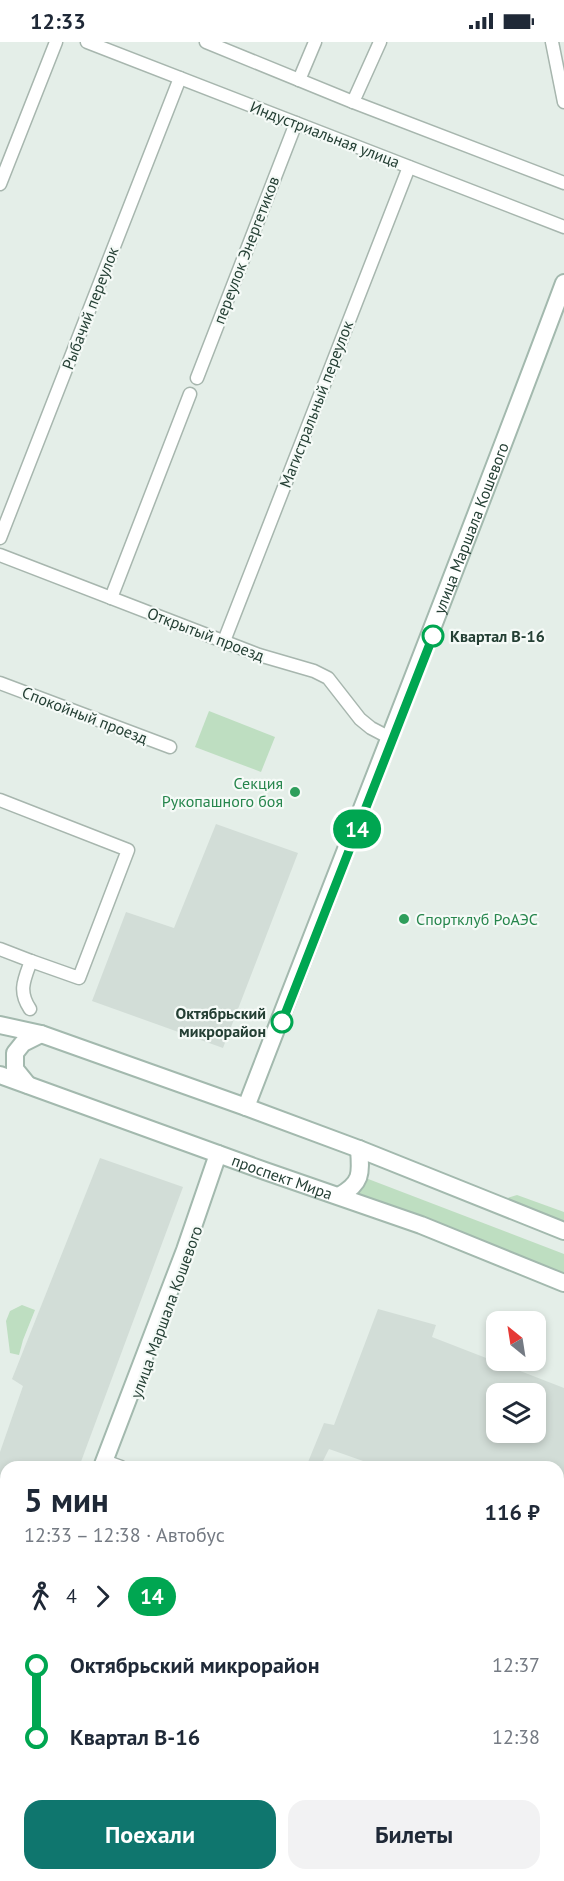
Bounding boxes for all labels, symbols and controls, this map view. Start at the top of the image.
text: 12:33 [30,7,86,35]
street label: Индустриальная улица [247,96,403,172]
street label: переулок Энергетиков [209,173,283,327]
street label: Рыбачий переулок [57,244,123,372]
street label: Магистральный переулок [275,317,357,490]
street label: улица Маршала Кошевого [429,439,513,617]
street label: Открытый проезд [145,602,268,666]
marker: Квартал В-16 [422,625,444,647]
place label: Квартал В-16 [450,626,545,646]
street label: Спокойный проезд [19,682,151,748]
place label: Секция Рукопашного боя [162,773,283,811]
marker: Секция Рукопашного боя [288,785,302,799]
line badge: 14 [330,810,384,848]
text: 14 [345,816,369,843]
place label: Спортклуб РоАЭС [416,909,538,929]
marker: Спортклуб РоАЭС [397,912,411,926]
place label: Октябрьский микрорайон [176,1003,266,1041]
marker: Октябрьский микрорайон [271,1011,293,1033]
street label: проспект Мира [229,1150,335,1204]
street label: улица Маршала Кошевого [125,1223,207,1401]
north arrow [486,1311,546,1371]
map controls [486,1311,546,1443]
button: layers [486,1383,546,1443]
text: 5 мин [24,1478,109,1521]
text: 116 ₽ [485,1498,540,1526]
text: 12:33 – 12:38 · Автобус [24,1522,225,1548]
icon: walk [24,1580,57,1613]
icon: forward [86,1580,119,1613]
text: 4 [66,1583,77,1609]
text: 14 [140,1583,164,1610]
text: Октябрьский микрорайон [70,1651,319,1679]
text: 12:37 [492,1652,540,1678]
text: Квартал В-16 [70,1723,200,1751]
text: 12:38 [492,1724,540,1750]
button: Поехали [24,1800,276,1869]
button: Билеты [288,1800,540,1869]

